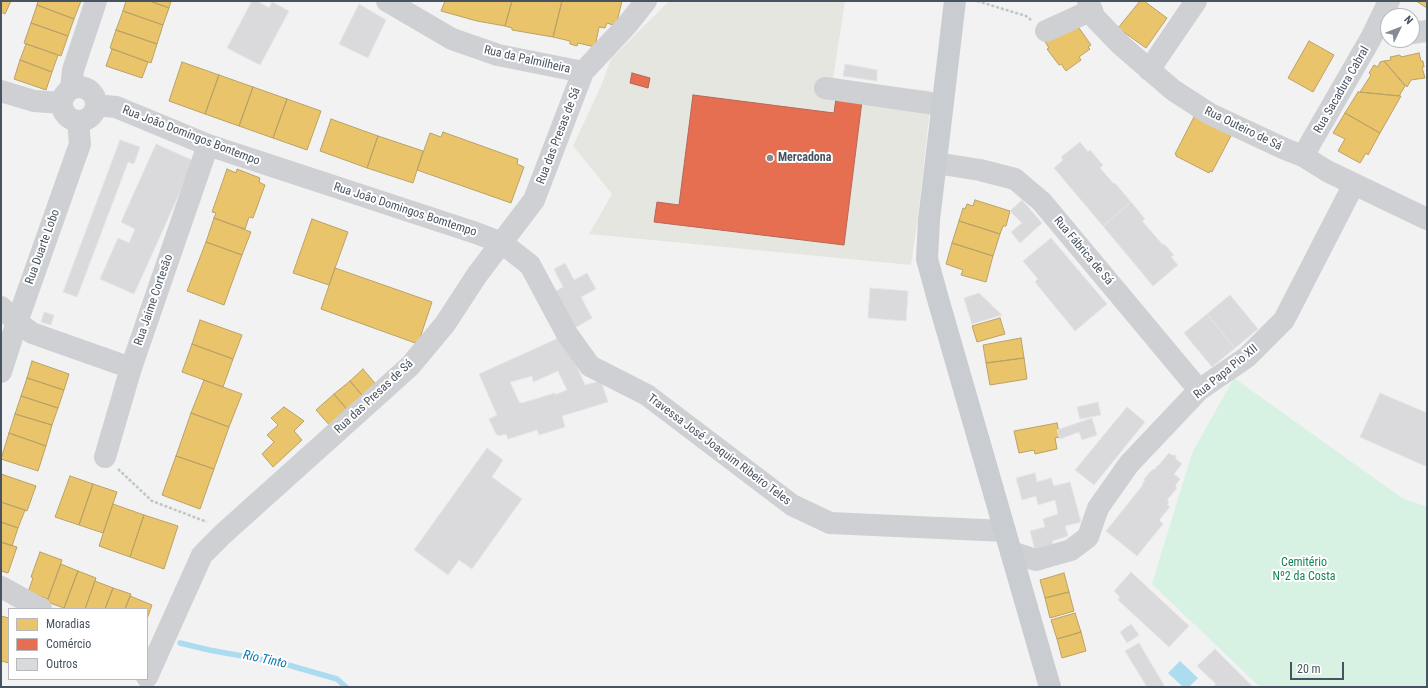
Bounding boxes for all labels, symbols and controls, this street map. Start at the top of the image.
north arrow [1380,8,1420,48]
text: N [1401,13,1415,27]
street label: Rua da Palmilheira [482,43,572,77]
street label: Rua Sacadura Cabral [1311,44,1373,136]
street label: Rua das Presas de Sá [534,86,584,186]
street label: Rua João Domingos Bontempo [120,103,262,169]
street label: Rua Outeiro de Sá [1202,104,1284,154]
place label: Mercadona [778,151,831,165]
marker: Mercadona [765,153,775,163]
street label: Rua João Domingos Bomtempo [332,180,478,240]
street label: Rua Duarte Lobo [23,208,63,286]
street label: Rua Fábrica de Sá [1050,214,1116,288]
street label: Rua Jaime Cortesão [132,252,176,348]
street label: Rua Papa Pio XII [1191,342,1261,402]
street label: Rua das Presas de Sá [332,357,416,437]
street label: Travessa José Joaquim Ribeiro Teles [645,391,793,509]
park label: Cemitério Nº2 da Costa [1272,556,1336,584]
legend [8,608,148,680]
text: Moradias [46,617,90,631]
text: Comércio [46,637,91,651]
water label: Rio Tinto [242,648,288,672]
scale bar [1292,654,1346,680]
text: Outros [46,657,78,671]
text: 20 m [1297,662,1321,676]

